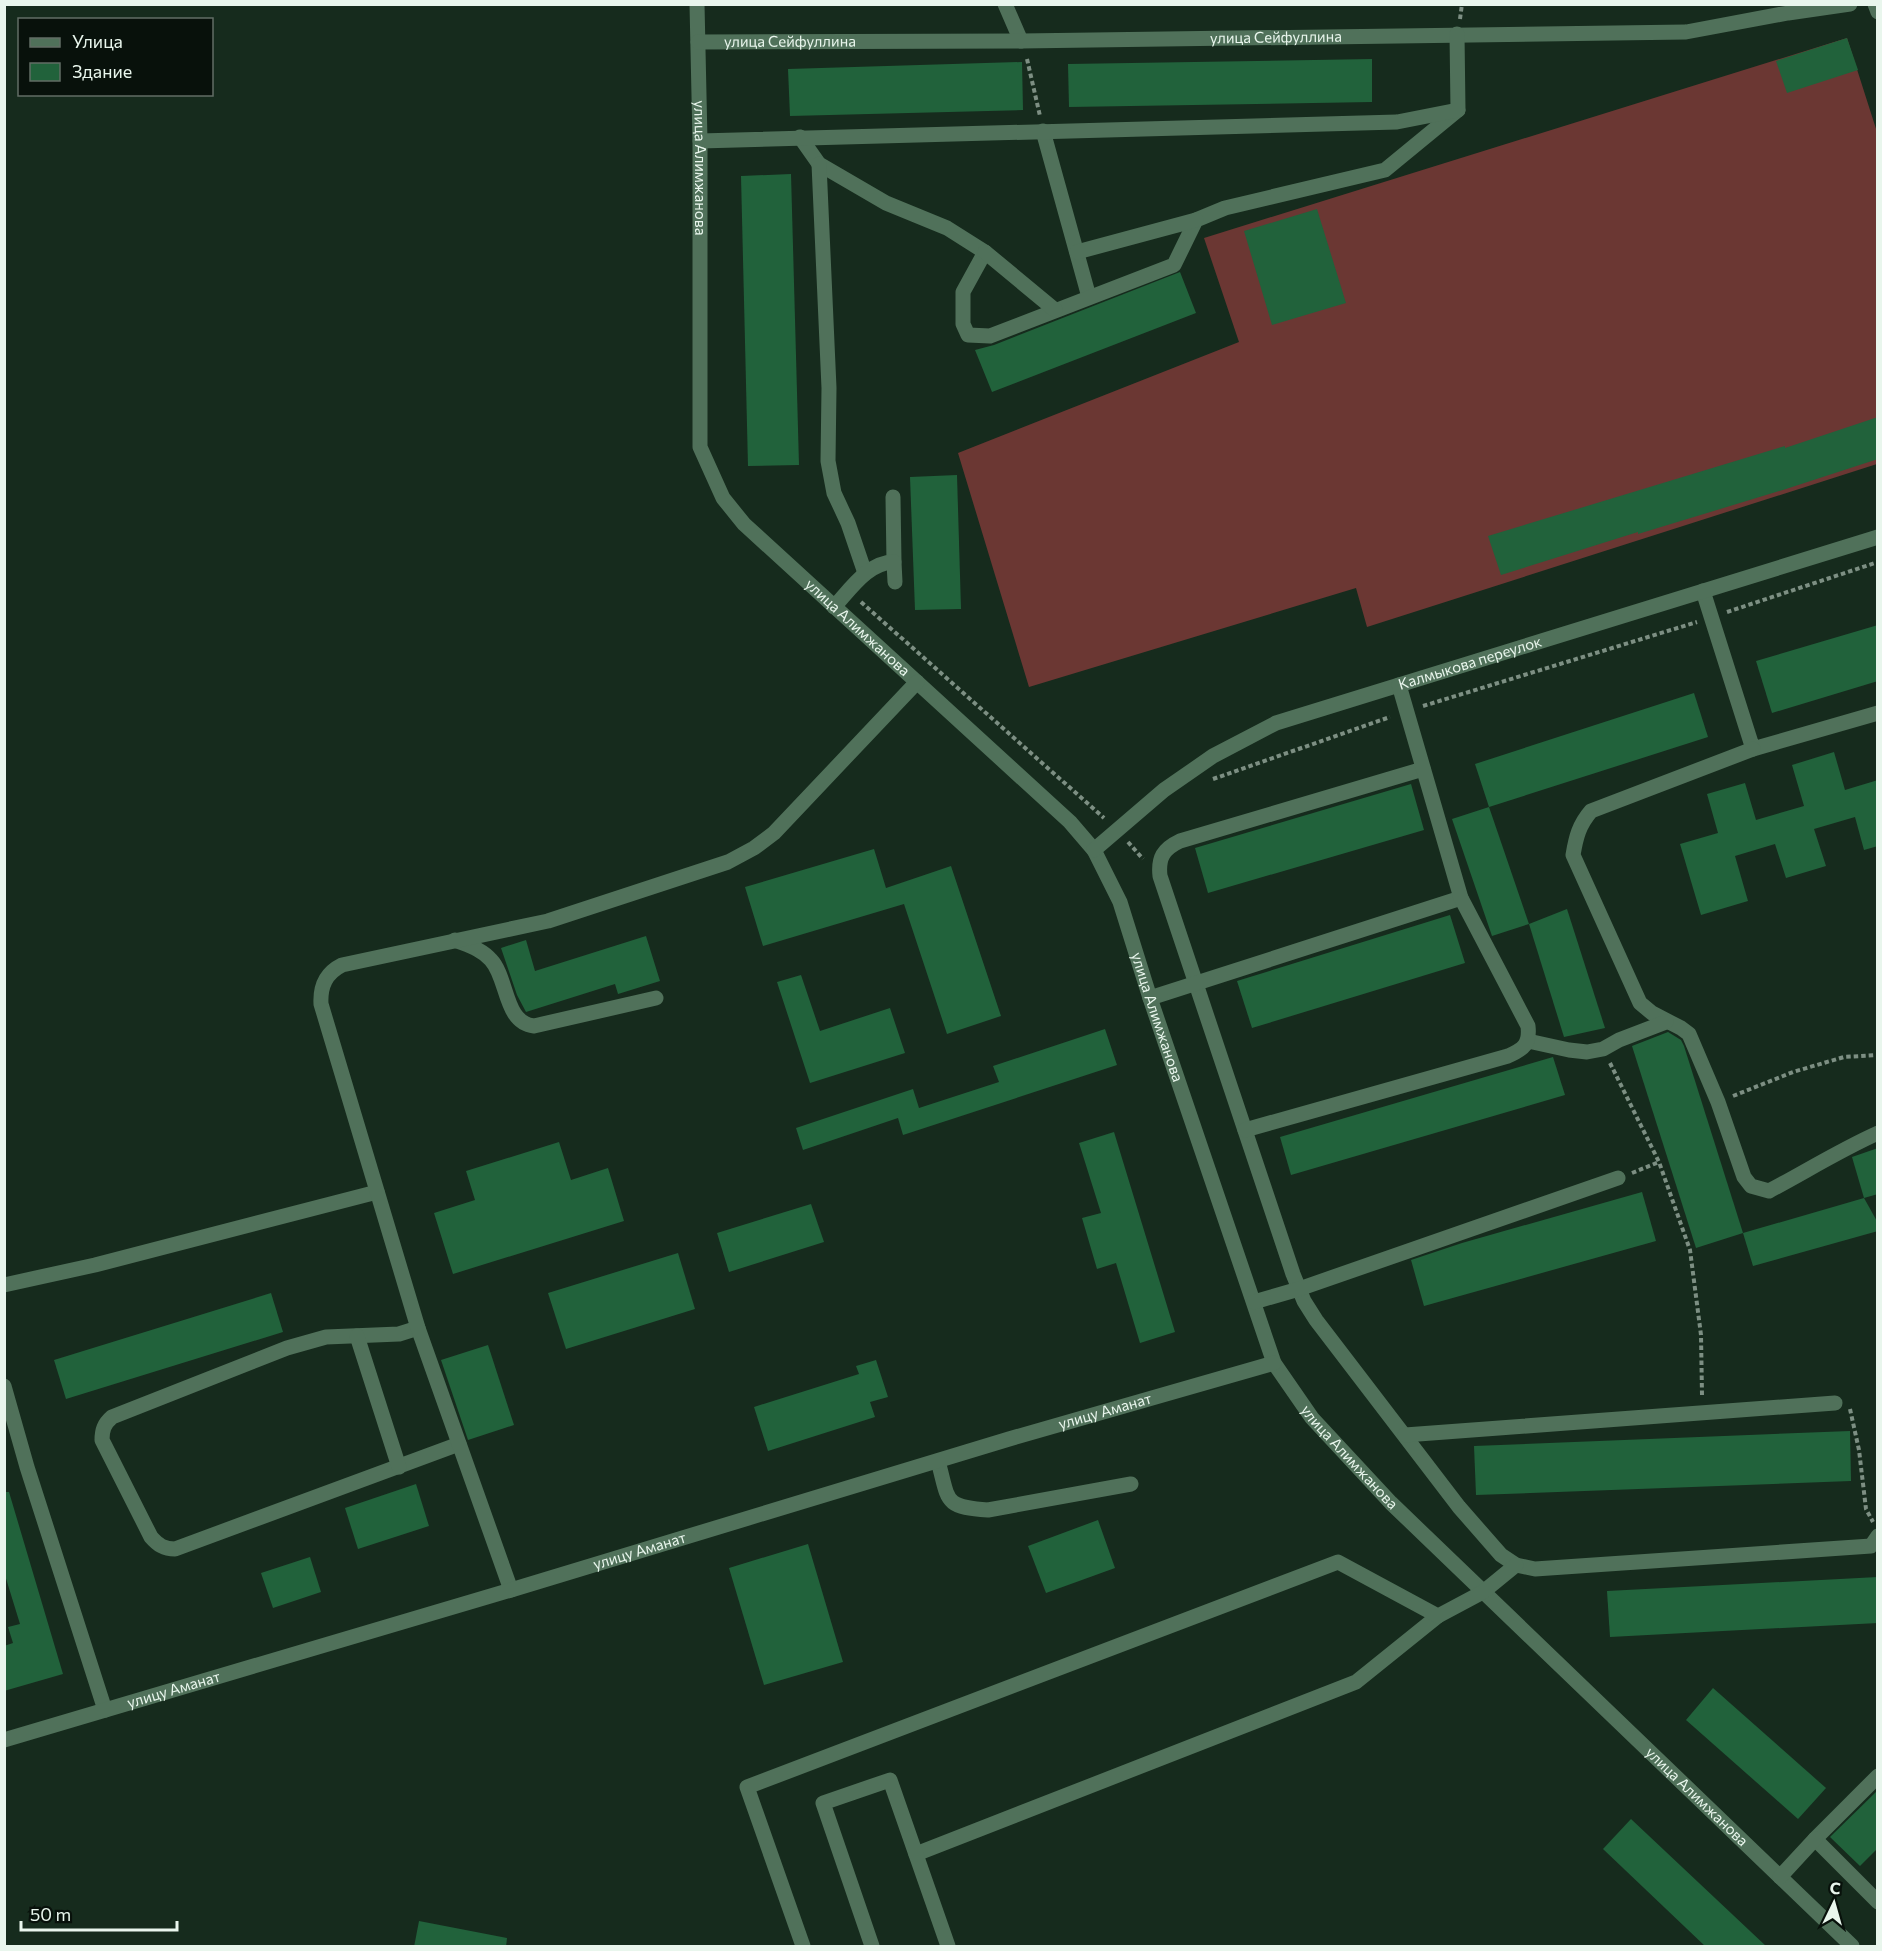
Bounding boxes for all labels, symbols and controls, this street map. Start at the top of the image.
legend [18,18,213,96]
street label: улица Сейфуллина [1210,27,1342,46]
text: Улица [72,30,123,52]
street label: улица Сейфуллина [724,32,856,50]
text: Здание [72,60,132,82]
street label: улица Алимжанова [691,100,710,236]
street label: улица Алимжанова [802,575,914,679]
street label: Калмыкова переулок [1396,631,1544,693]
street label: улица Алимжанова [1128,950,1188,1084]
street label: улицу Аманат [1056,1389,1153,1432]
street label: улица Алимжанова [1298,1401,1402,1513]
street label: улицу Аманат [591,1528,688,1573]
street label: улицу Аманат [125,1667,222,1711]
street label: улица Алимжанова [1642,1743,1752,1849]
north arrow [1804,1873,1864,1933]
text: С [1829,1878,1842,1898]
scale bar [21,1894,177,1932]
text: 50 m [30,1903,71,1925]

